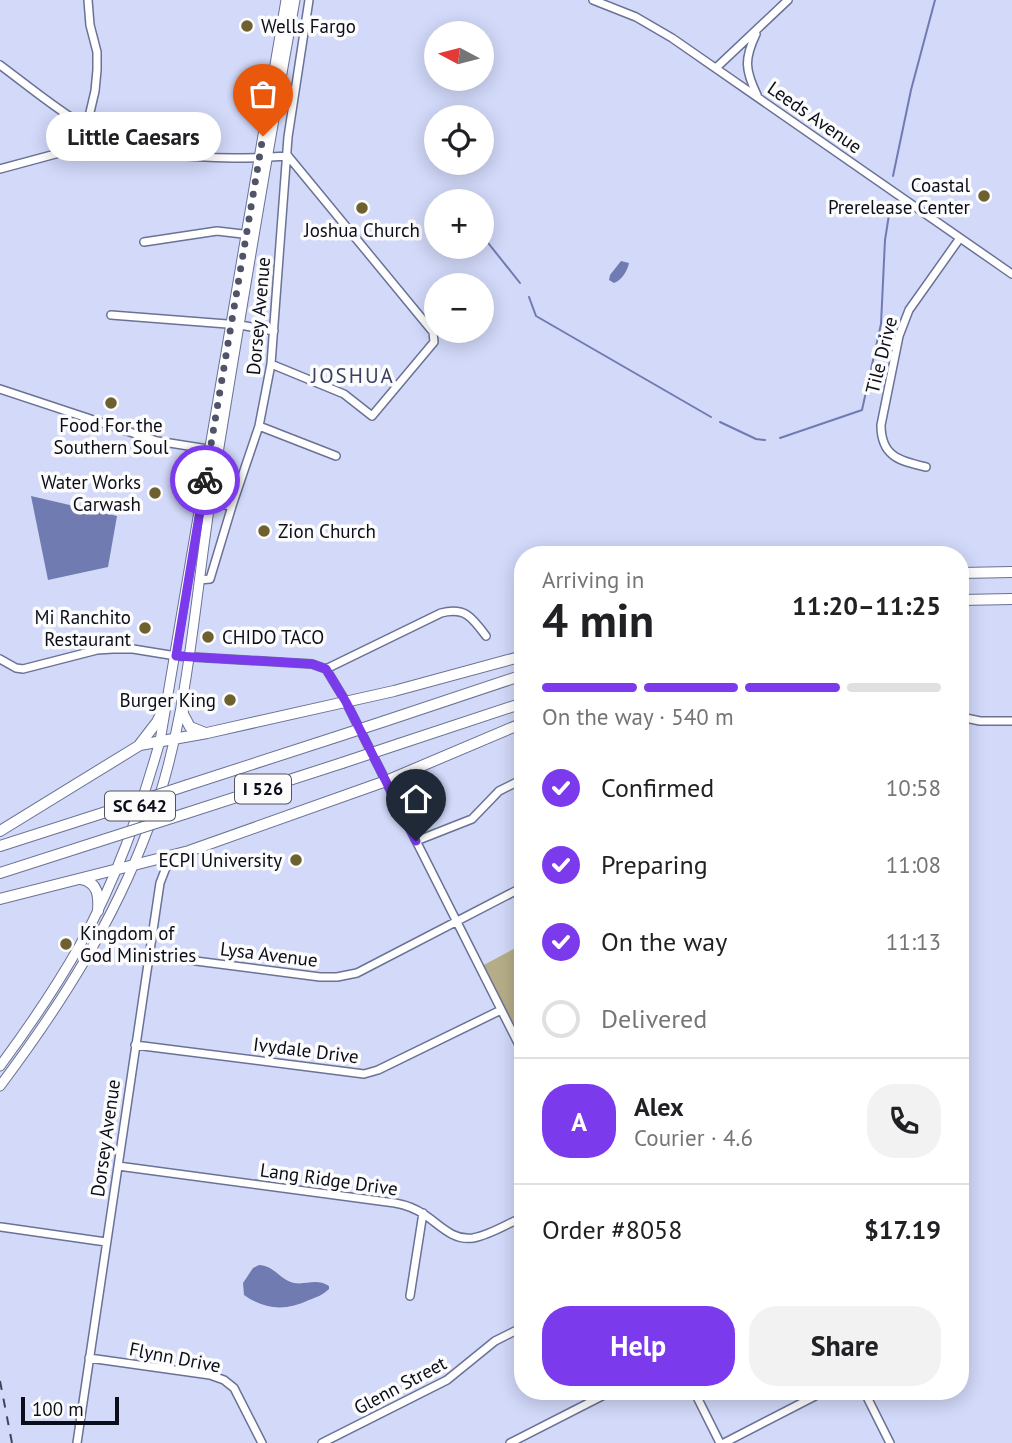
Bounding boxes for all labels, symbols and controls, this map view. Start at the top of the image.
place label: Wells Fargo [261,14,356,38]
marker: Wells Fargo [239,18,255,34]
north arrow [424,21,494,91]
map controls [424,21,494,343]
pin [233,64,293,136]
icon: bag [244,75,282,113]
street label: Leeds Avenue [763,76,867,158]
button: locate [424,105,494,175]
callout: Little Caesars [46,111,221,160]
text: Little Caesars [67,122,200,151]
place label: Coastal Prerelease Center [828,173,971,219]
marker: Coastal Prerelease Center [976,188,992,204]
button: + [424,189,494,259]
marker: Joshua Church [354,200,370,216]
place label: Joshua Church [303,218,420,242]
street label: Dorsey Avenue [241,256,275,376]
button: − [424,273,494,343]
street label: Tile Drive [860,314,902,396]
district label: JOSHUA [310,362,395,389]
marker: Food For the Southern Soul [103,395,119,411]
place label: Food For the Southern Soul [54,413,169,459]
courier [170,445,240,515]
icon: bike [186,461,224,499]
place label: Water Works Carwash [41,470,141,516]
marker: Water Works Carwash [147,485,163,501]
place label: Zion Church [278,519,376,543]
marker: Zion Church [256,523,272,539]
text: Arriving in [542,565,644,594]
text: 11:20–11:25 [792,589,941,622]
text: 4 min [542,590,654,650]
place label: Mi Ranchito Restaurant [34,605,132,651]
marker: Mi Ranchito Restaurant [137,620,153,636]
place label: CHIDO TACO [222,625,324,649]
marker: CHIDO TACO [200,629,216,645]
place label: Burger King [120,688,216,712]
marker: Burger King [222,692,238,708]
text: On the way · 540 m [542,702,734,731]
pin [386,769,446,841]
icon: check [542,769,580,807]
text: Confirmed [601,771,714,804]
text: 10:58 [886,773,941,802]
road number: I 526 [235,774,291,804]
icon: home [397,780,435,818]
road number: SC 642 [105,792,175,820]
icon: check [542,846,580,884]
place label: ECPI University [158,848,282,872]
text: Preparing [601,848,708,881]
text: 11:08 [886,850,941,879]
marker: ECPI University [288,852,304,868]
place label: Kingdom of God Ministries [80,921,196,967]
icon: check [542,923,580,961]
text: On the way [601,925,727,958]
text: 11:13 [886,927,941,956]
marker: Kingdom of God Ministries [58,936,74,952]
street label: Lysa Avenue [219,936,319,972]
text: Delivered [601,1002,707,1035]
street label: Ivydale Drive [252,1032,360,1068]
street label: Dorsey Avenue [85,1078,125,1198]
button: phone [867,1084,941,1158]
text: Alex [634,1090,684,1123]
text: A [571,1105,587,1138]
text: Courier · 4.6 [634,1123,753,1152]
street label: Lang Ridge Drive [259,1157,399,1201]
text: Order #8058 [542,1213,682,1246]
text: $17.19 [864,1213,941,1246]
button: Help [542,1306,735,1386]
button: Share [749,1306,941,1386]
street label: Flynn Drive [127,1336,223,1378]
street label: Glenn Street [350,1350,451,1419]
scale bar [21,1394,119,1426]
text: 100 m [32,1397,84,1421]

